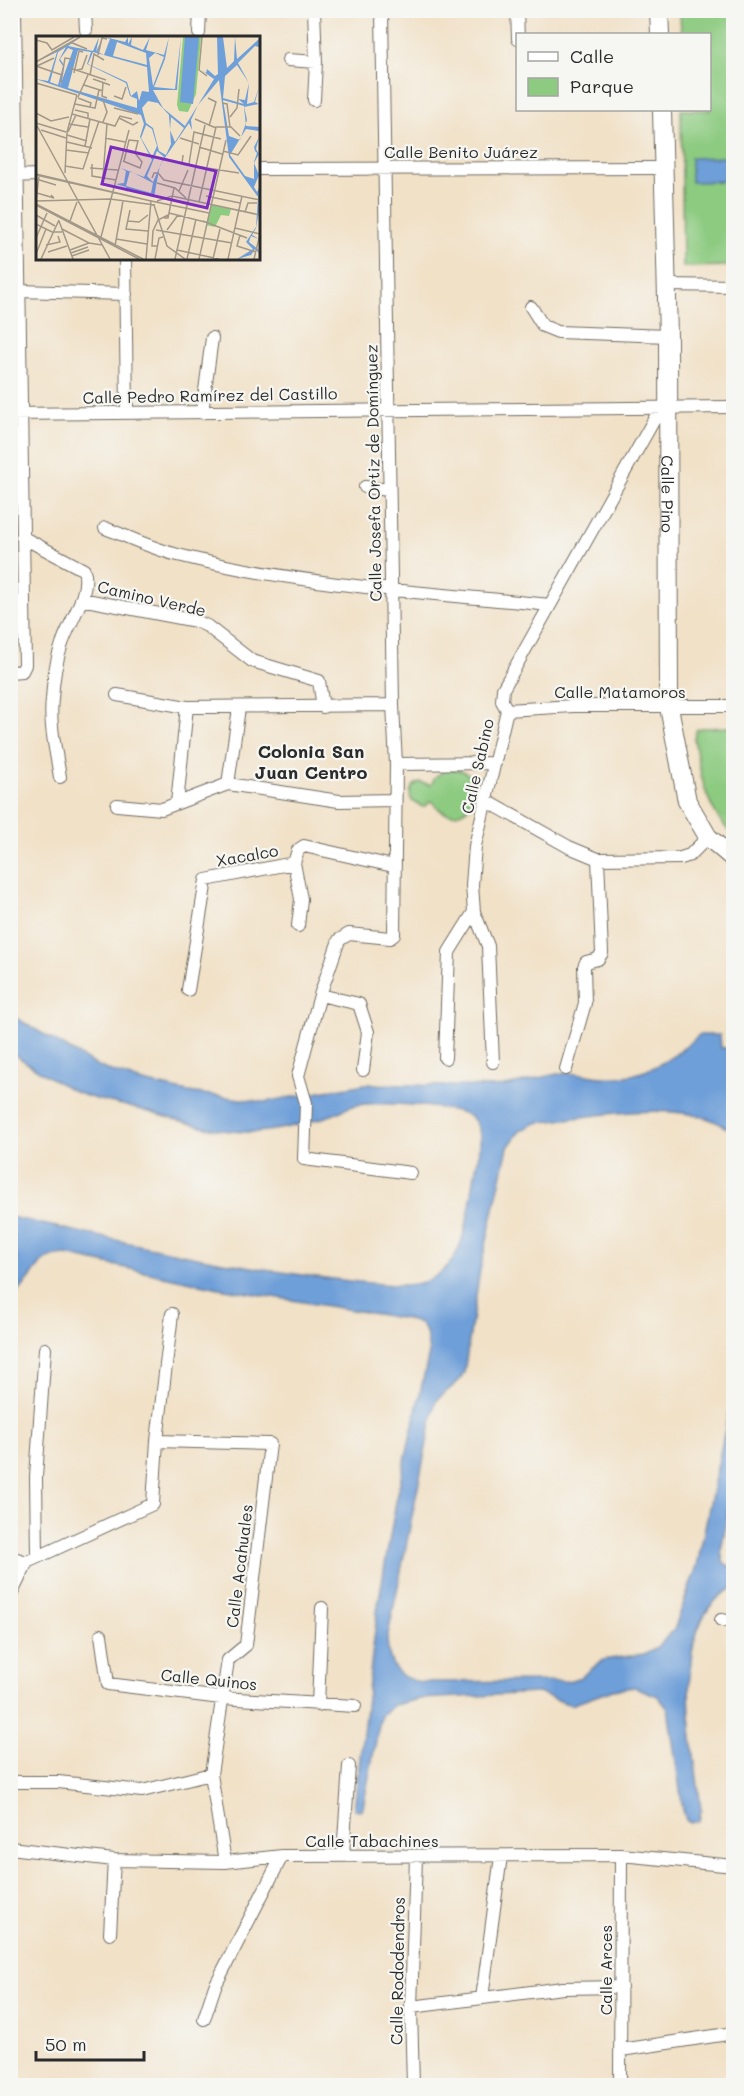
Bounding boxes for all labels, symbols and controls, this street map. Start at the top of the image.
legend [516,33,711,111]
inset map [36,36,260,260]
text: Calle [570,44,614,68]
text: Parque [570,74,634,98]
street label: Calle Benito Juárez [384,141,538,162]
street label: Calle Josefa Ortiz de Domínguez [360,344,386,602]
street label: Calle Pedro Ramírez del Castillo [82,382,338,408]
street label: Calle Pino [658,455,679,533]
street label: Camino Verde [96,575,208,621]
street label: Calle Matamoros [554,681,686,702]
street label: Calle Sabino [456,716,498,816]
district label: Colonia San Juan Centro [255,739,367,784]
street label: Xacalco [214,839,280,871]
street label: Calle Acahuales [221,1503,257,1629]
street label: Calle Quinos [160,1664,258,1694]
street label: Calle Tabachines [305,1830,439,1851]
street label: Calle Rododendros [385,1897,409,2045]
street label: Calle Arces [595,1925,616,2015]
scale bar [36,2024,144,2062]
text: 50 m [45,2032,87,2056]

